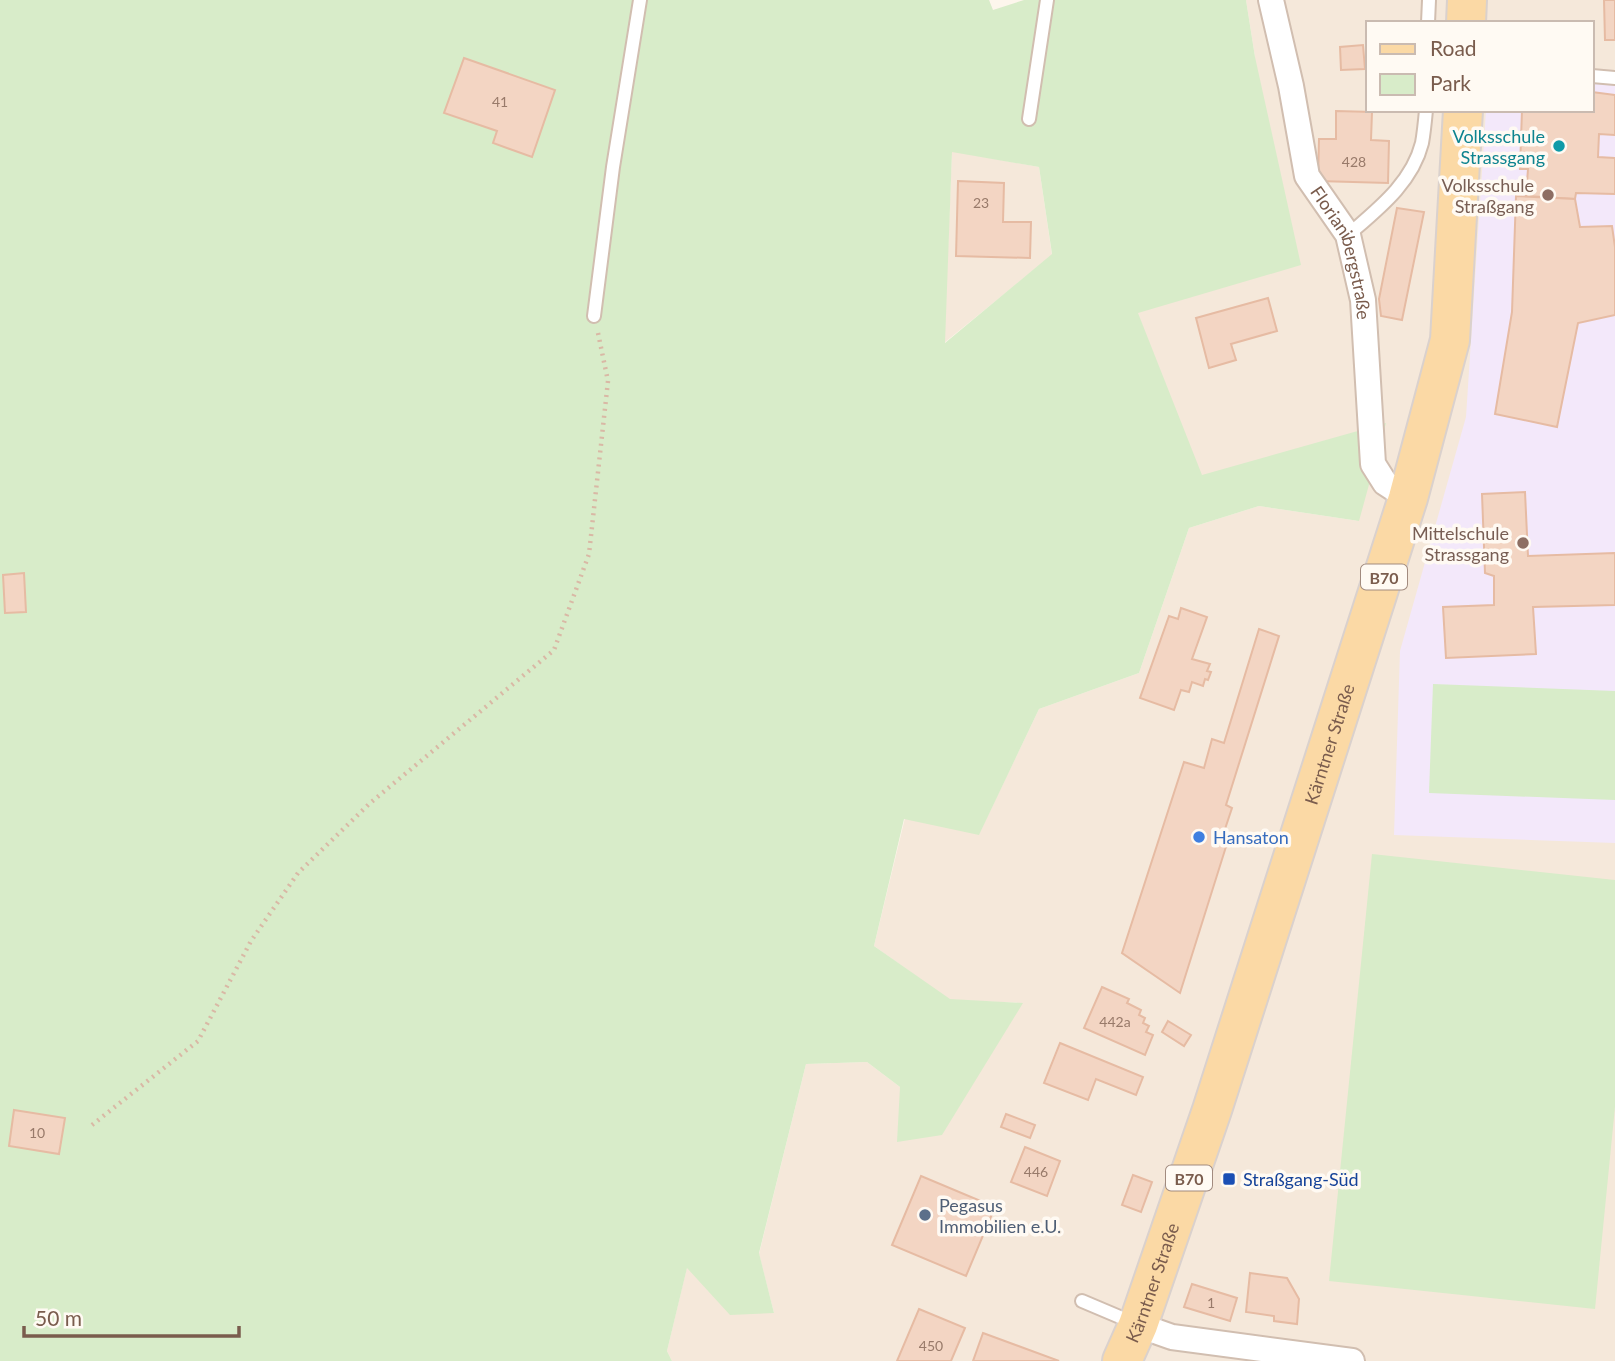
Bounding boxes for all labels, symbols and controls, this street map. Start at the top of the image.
legend [1366,21,1594,112]
text: Road [1430,35,1477,60]
text: Park [1430,70,1471,95]
house number: 41 [492,93,508,110]
place label: Volksschule Strassgang [1453,125,1545,168]
marker: Volksschule Strassgang [1551,138,1567,154]
house number: 428 [1342,153,1366,170]
place label: Volksschule Straßgang [1442,174,1534,217]
street label: Florianibergstraße [1306,182,1375,320]
marker: Volksschule Straßgang [1540,187,1556,203]
house number: 23 [973,194,989,211]
place label: Mittelschule Strassgang [1412,522,1509,565]
marker: Mittelschule Strassgang [1515,535,1531,551]
road number: B70 [1361,564,1407,590]
street label: Kärntner Straße [1300,681,1359,807]
place label: Hansaton [1213,826,1289,848]
marker: Hansaton [1191,829,1207,845]
house number: 442a [1099,1013,1131,1030]
house number: 10 [29,1124,45,1141]
house number: 446 [1024,1163,1048,1180]
road number: B70 [1166,1166,1212,1190]
place label: Straßgang-Süd [1243,1168,1359,1190]
marker: Straßgang-Süd [1221,1171,1237,1187]
place label: Pegasus Immobilien e.U. [939,1194,1061,1237]
marker: Pegasus Immobilien e.U. [917,1207,933,1223]
street label: Kärntner Straße [1121,1220,1183,1346]
scale bar [24,1294,240,1338]
house number: 1 [1207,1294,1215,1311]
text: 50 m [35,1305,82,1330]
house number: 450 [919,1337,943,1354]

